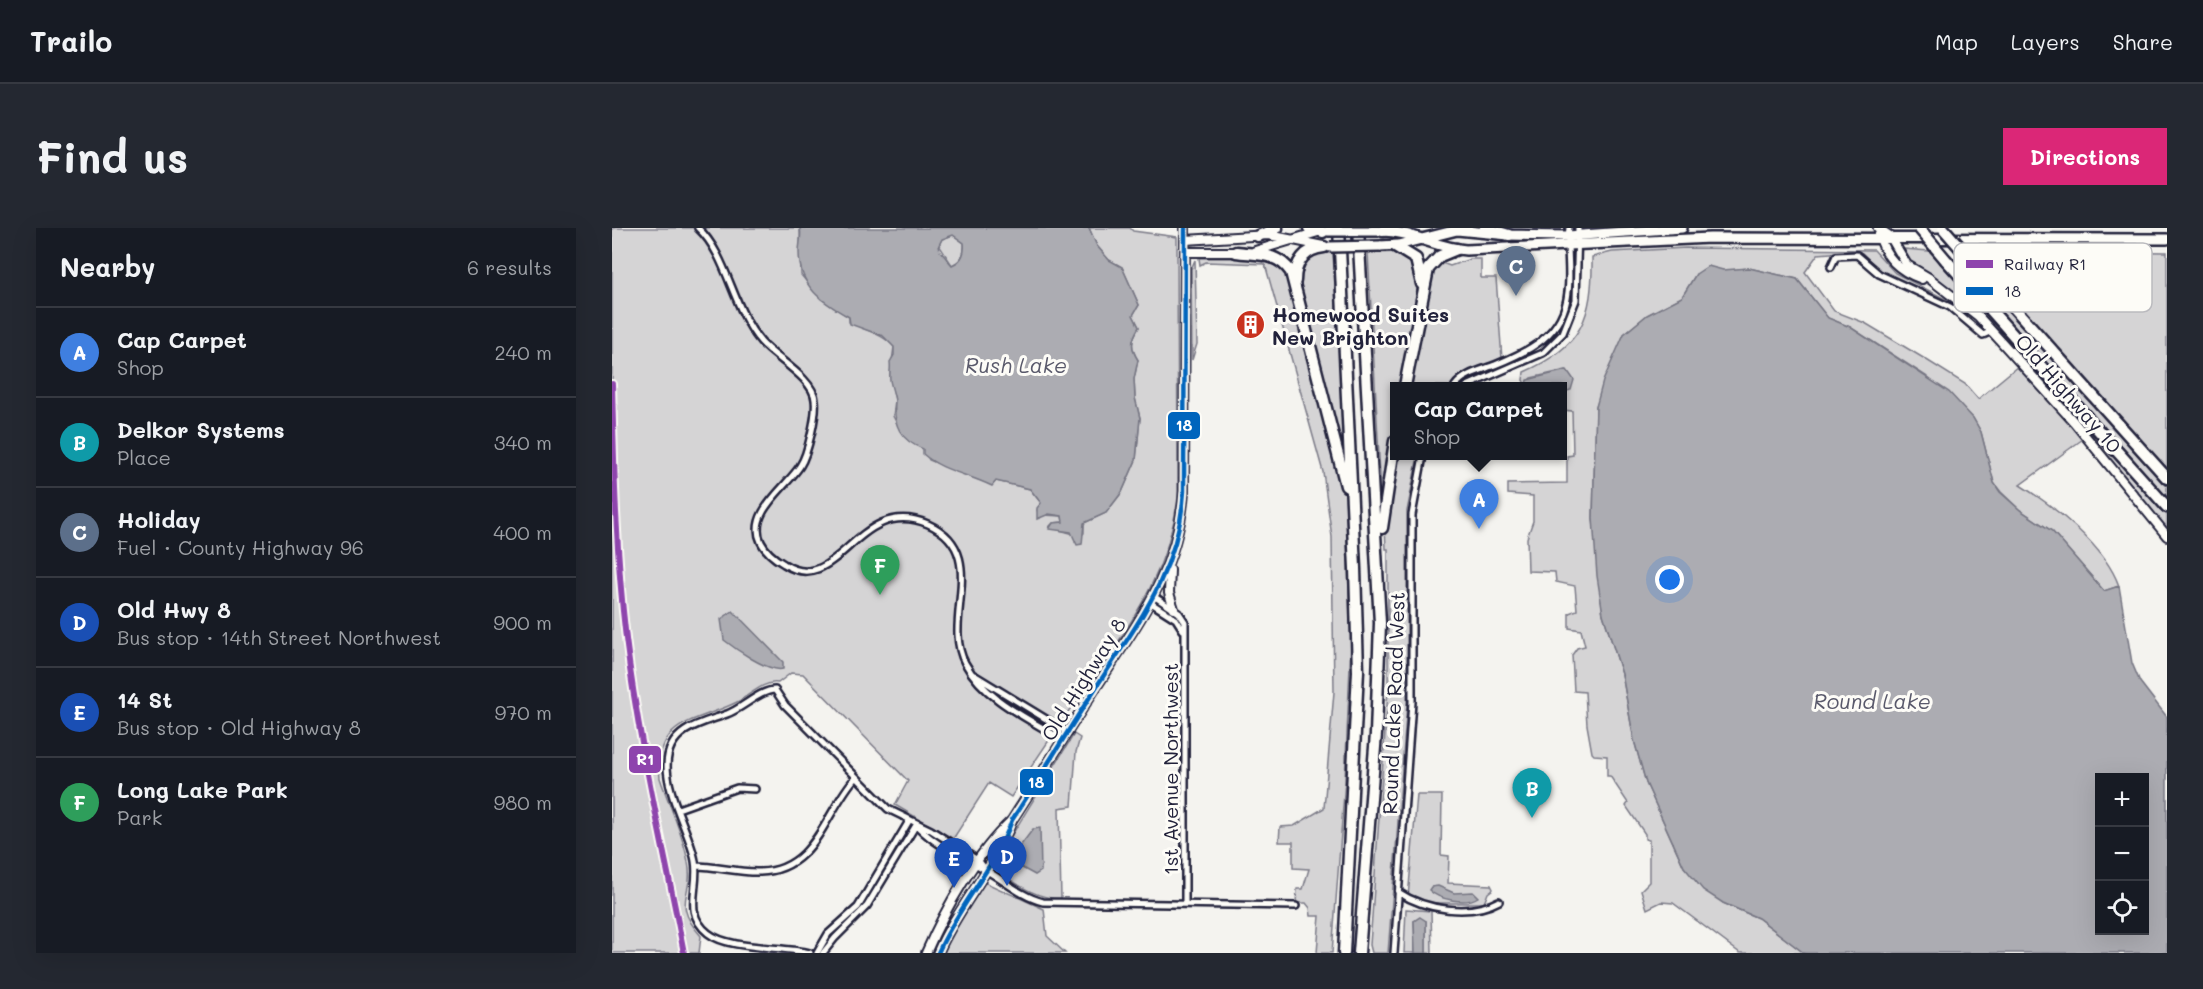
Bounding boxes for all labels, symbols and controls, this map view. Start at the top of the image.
text: Trailo [30,23,112,59]
text: Map [1935,28,1978,55]
text: Layers [2011,28,2080,55]
text: Share [2113,28,2173,55]
button: Directions [2003,128,2167,185]
text: Find us [36,129,188,184]
legend [1954,243,2152,312]
pin: C [1496,247,1536,296]
text: Nearby [60,250,155,284]
text: Railway R1 [2004,253,2086,274]
text: 6 results [467,254,552,280]
text: 18 [2004,280,2021,301]
place label: Homewood Suites New Brighton [1272,301,1449,350]
building icon: Homewood Suites New Brighton [1235,309,1267,341]
text: Cap Carpet [117,325,247,354]
street label: Old Highway 10 [2010,328,2128,458]
text: A [73,339,86,365]
text: 240 m [494,339,552,365]
water label: Rush Lake [965,351,1067,378]
text: Shop [117,354,164,380]
popup [1390,382,1567,460]
text: Cap Carpet [1414,394,1543,423]
line badge: 18 [1167,411,1201,440]
text: 18 [1175,414,1193,435]
text: Delkor Systems [117,415,285,444]
text: Shop [1414,423,1460,449]
text: B [73,429,86,455]
text: 340 m [494,429,552,455]
text: Place [117,444,171,470]
pin: A [1460,480,1498,529]
text: Holiday [117,505,201,534]
text: C [72,519,87,545]
text: 400 m [493,519,552,545]
text: Fuel · County Highway 96 [117,534,364,560]
pin: F [860,546,900,595]
your location [1655,565,1684,594]
street label: Round Lake Road West [1376,591,1410,815]
text: Old Hwy 8 [117,595,231,624]
text: D [72,609,87,635]
text: 900 m [493,609,552,635]
street label: Old Highway 8 [1035,613,1131,745]
text: Bus stop · 14th Street Northwest [117,624,441,650]
street label: 1st Avenue Northwest [1157,663,1183,875]
text: 14 St [117,685,172,714]
water label: Round Lake [1813,687,1931,714]
text: E [73,699,86,725]
text: 970 m [494,699,552,725]
text: Bus stop · Old Highway 8 [117,714,361,740]
line badge: R1 [628,745,662,774]
text: R1 [636,748,654,769]
line badge: 18 [1019,768,1054,796]
pin: B [1512,768,1552,818]
text: 18 [1027,771,1045,792]
map controls [2095,773,2149,935]
button: + [2095,773,2149,827]
text: Long Lake Park [117,775,288,804]
text: F [73,789,86,815]
text: 980 m [493,789,552,815]
text: Park [117,804,162,830]
button: − [2095,827,2149,881]
pin: D [988,836,1026,886]
pin: E [934,838,974,888]
button: locate [2095,881,2149,935]

